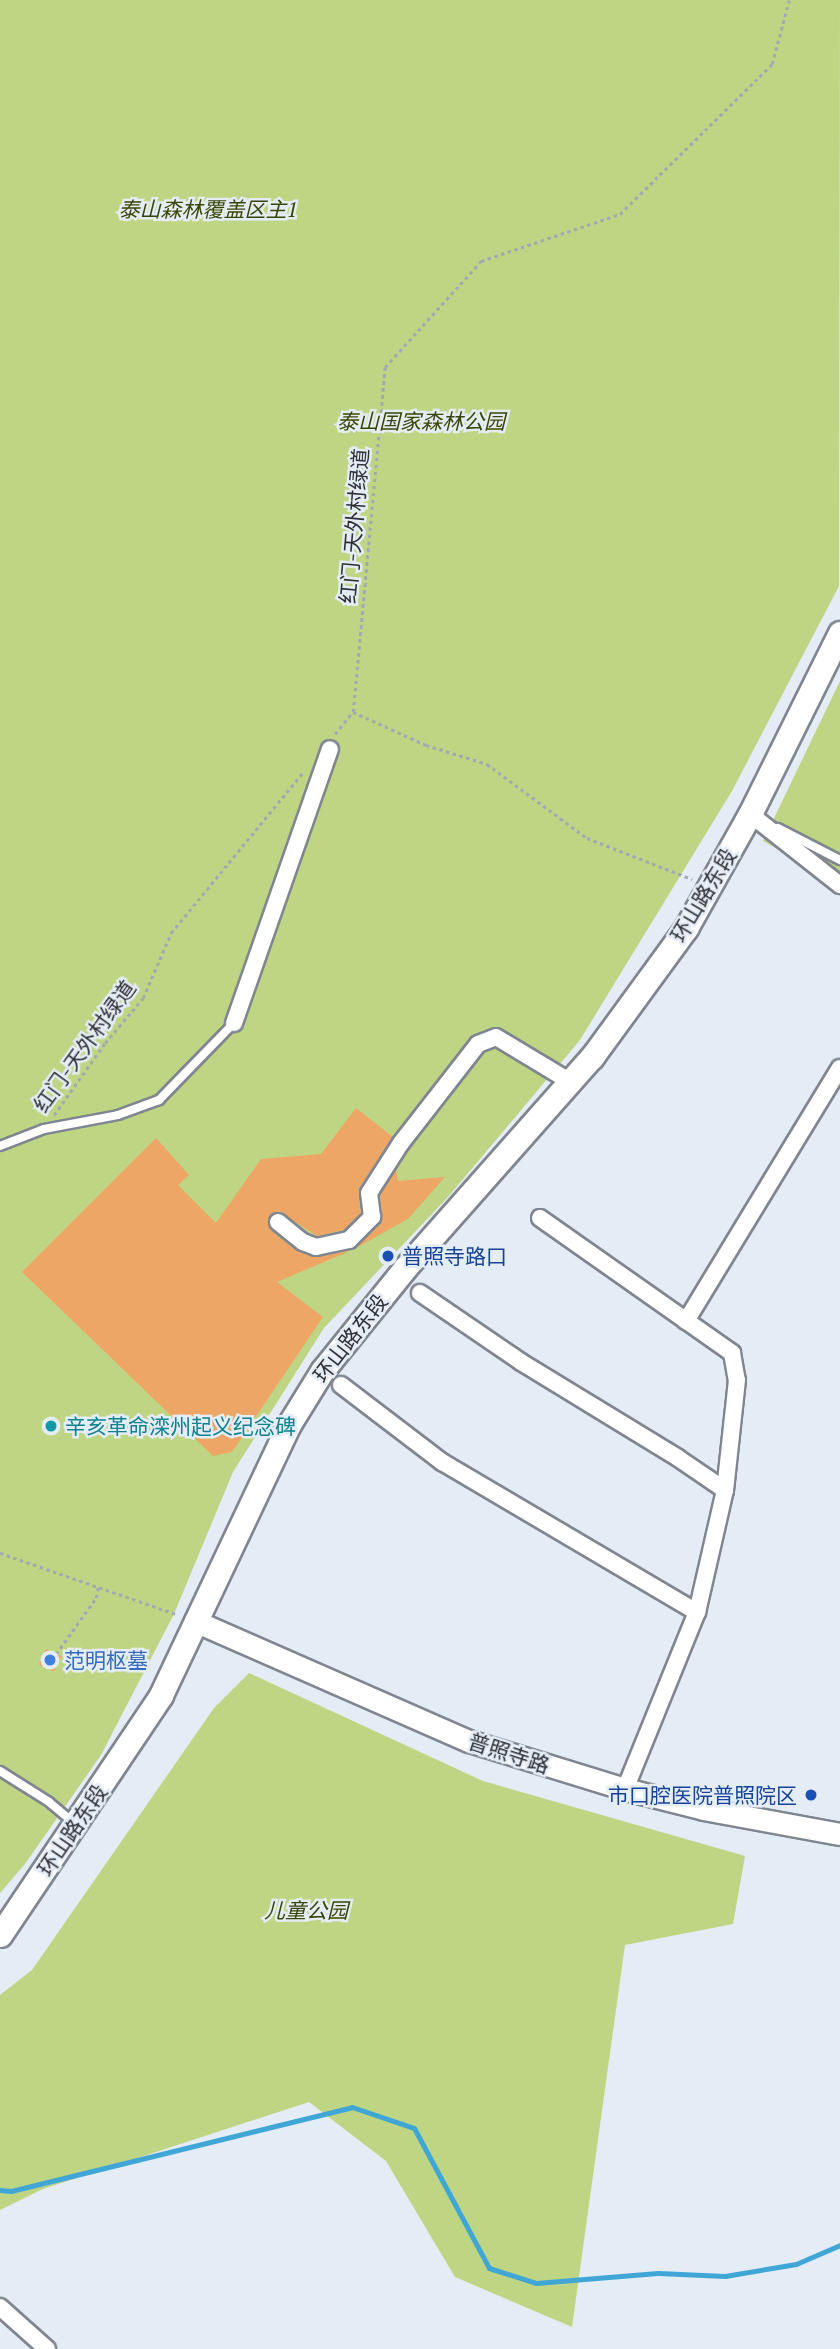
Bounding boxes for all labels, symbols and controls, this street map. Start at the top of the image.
park label: 泰山森林覆盖区主1 [118,196,298,222]
park label: 泰山国家森林公园 [337,408,505,434]
street label: 红门-天外村绿道 [335,447,373,605]
street label: 环山路东段 [665,844,741,946]
street label: 红门-天外村绿道 [28,976,140,1116]
place label: 普照寺路口 [402,1243,507,1269]
marker: 普照寺路口 [380,1248,396,1264]
street label: 环山路东段 [308,1289,392,1387]
place label: 辛亥革命滦州起义纪念碑 [65,1413,296,1439]
marker: 辛亥革命滦州起义纪念碑 [43,1418,59,1434]
place label: 范明枢墓 [64,1647,148,1673]
marker: 范明枢墓 [42,1652,58,1668]
street label: 普照寺路 [465,1728,553,1778]
street label: 环山路东段 [32,1779,112,1881]
place label: 市口腔医院普照院区 [608,1782,797,1808]
marker: 市口腔医院普照院区 [803,1787,819,1803]
park label: 儿童公园 [264,1897,348,1923]

